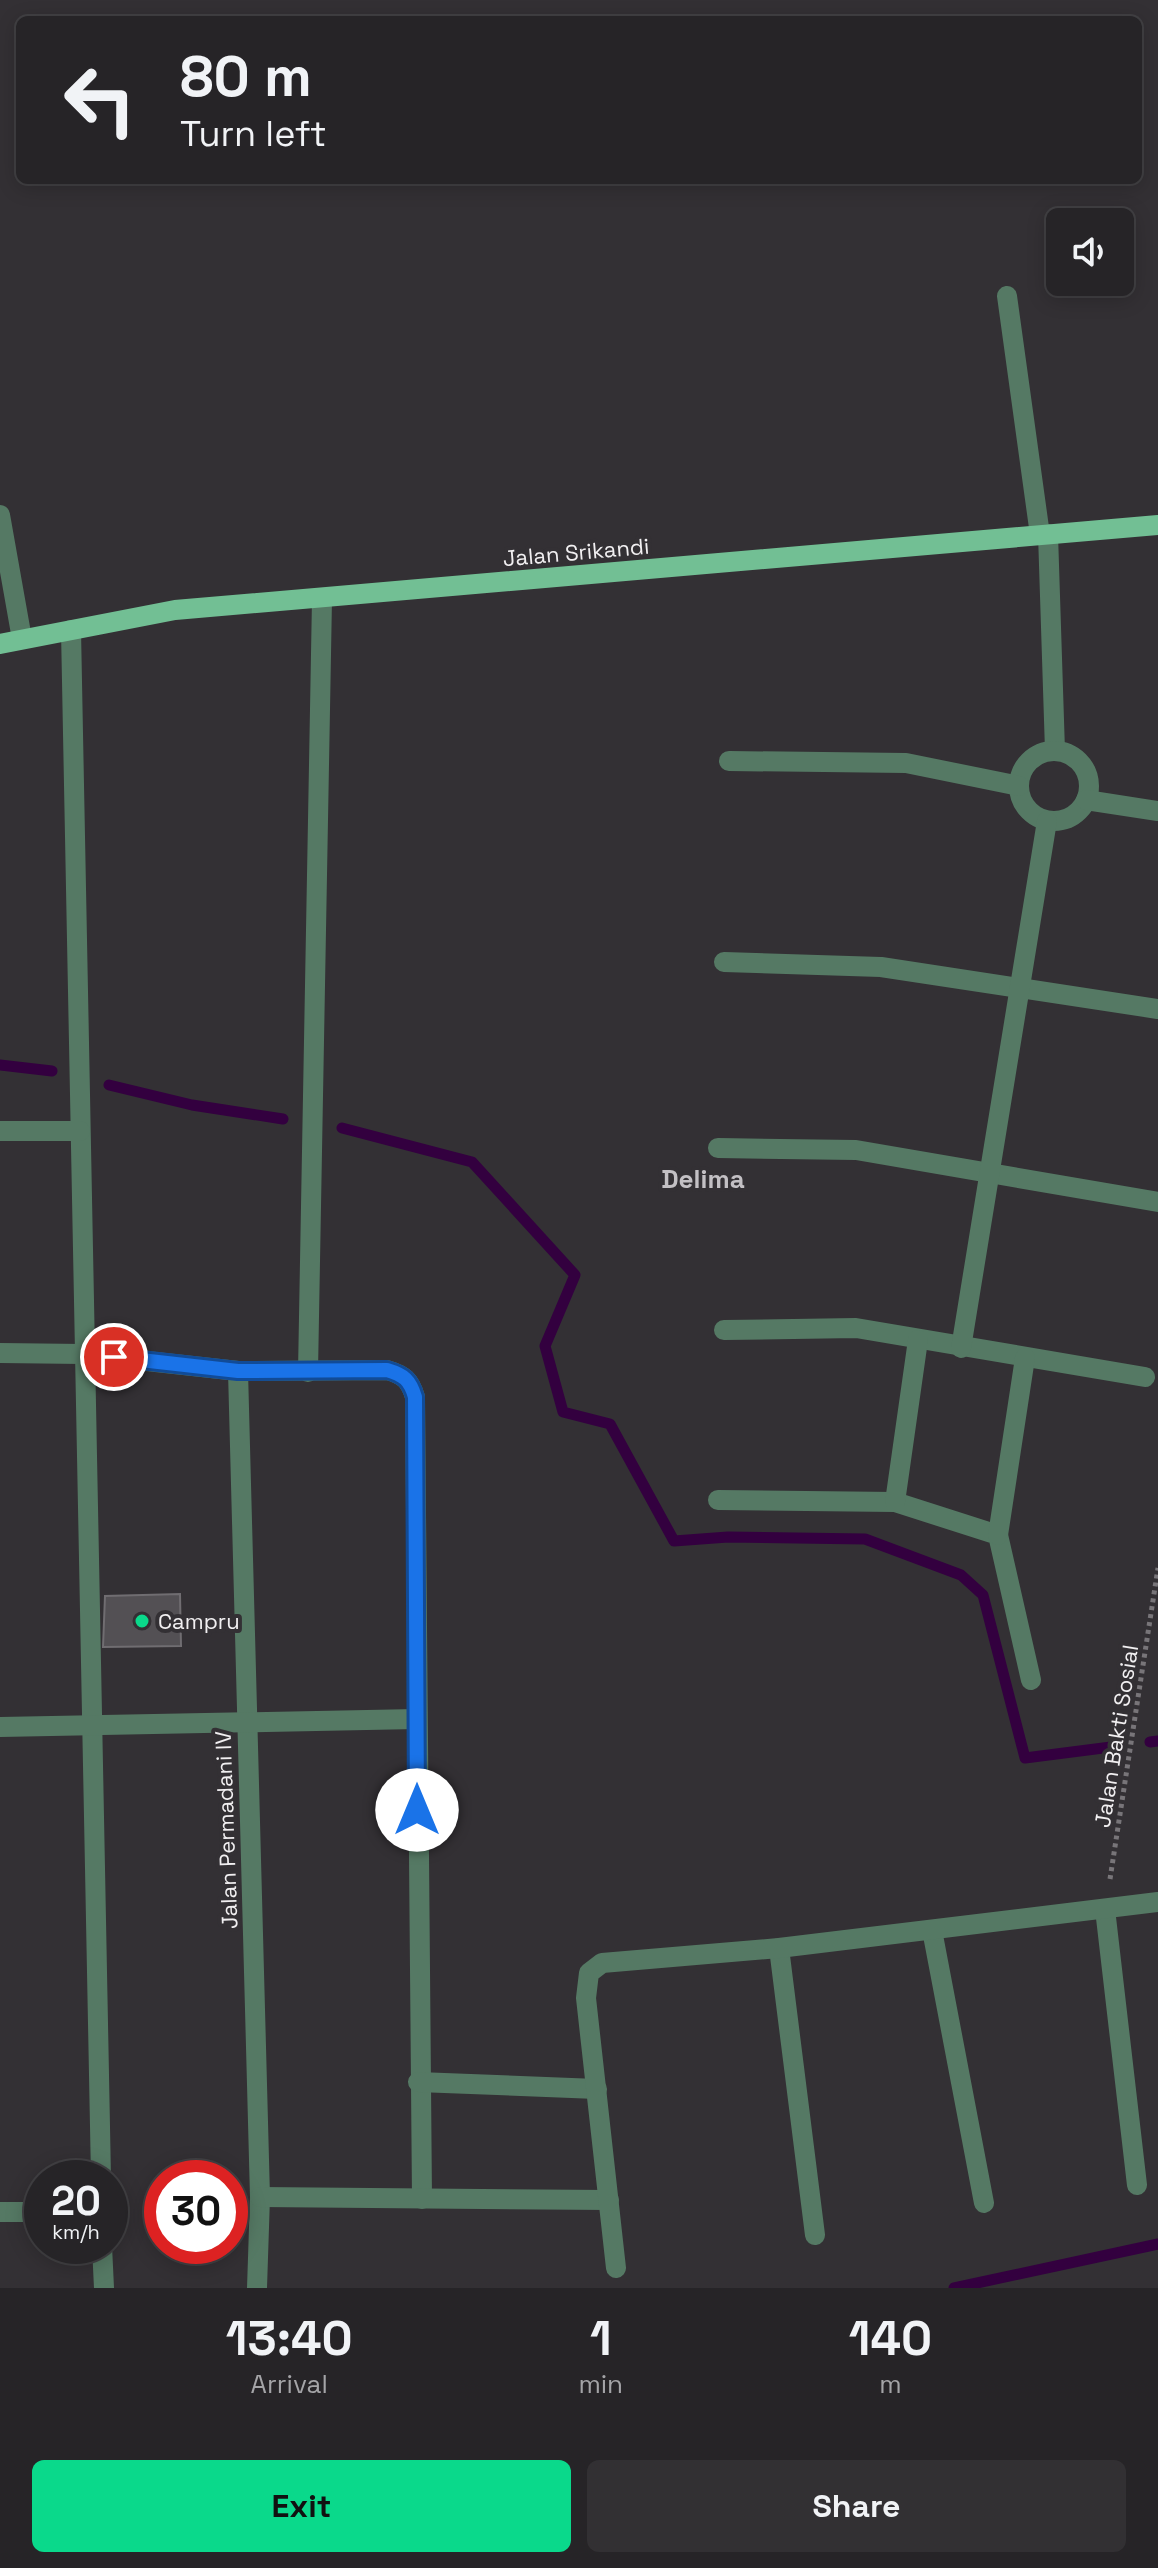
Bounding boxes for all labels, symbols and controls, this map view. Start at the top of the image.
text: 80 m [180,41,312,112]
icon: left [48,48,152,152]
text: Turn left [180,111,327,157]
map controls [1046,208,1134,296]
button: sound [1046,208,1134,296]
street label: Jalan Srikandi [502,532,650,572]
district label: Delima [661,1162,745,1196]
pin [80,1323,148,1391]
icon: arrive [92,1335,136,1379]
place label: Campru [158,1607,240,1635]
marker: Campru [133,1612,151,1630]
street label: Jalan Bakti Sosial [1088,1643,1144,1829]
street label: Jalan Permadani IV [209,1730,243,1929]
position arrow [375,1768,459,1852]
speed limit sign: 30 [144,2160,248,2264]
text: 20 [51,2176,101,2227]
text: km/h [52,2219,100,2245]
text: 13:40 [226,2308,353,2369]
text: 1 [590,2308,612,2369]
text: 140 [849,2308,932,2369]
text: Arrival [251,2367,328,2401]
text: min [578,2367,623,2401]
text: m [879,2367,902,2401]
button: Exit [32,2460,571,2552]
button: Share [587,2460,1126,2552]

